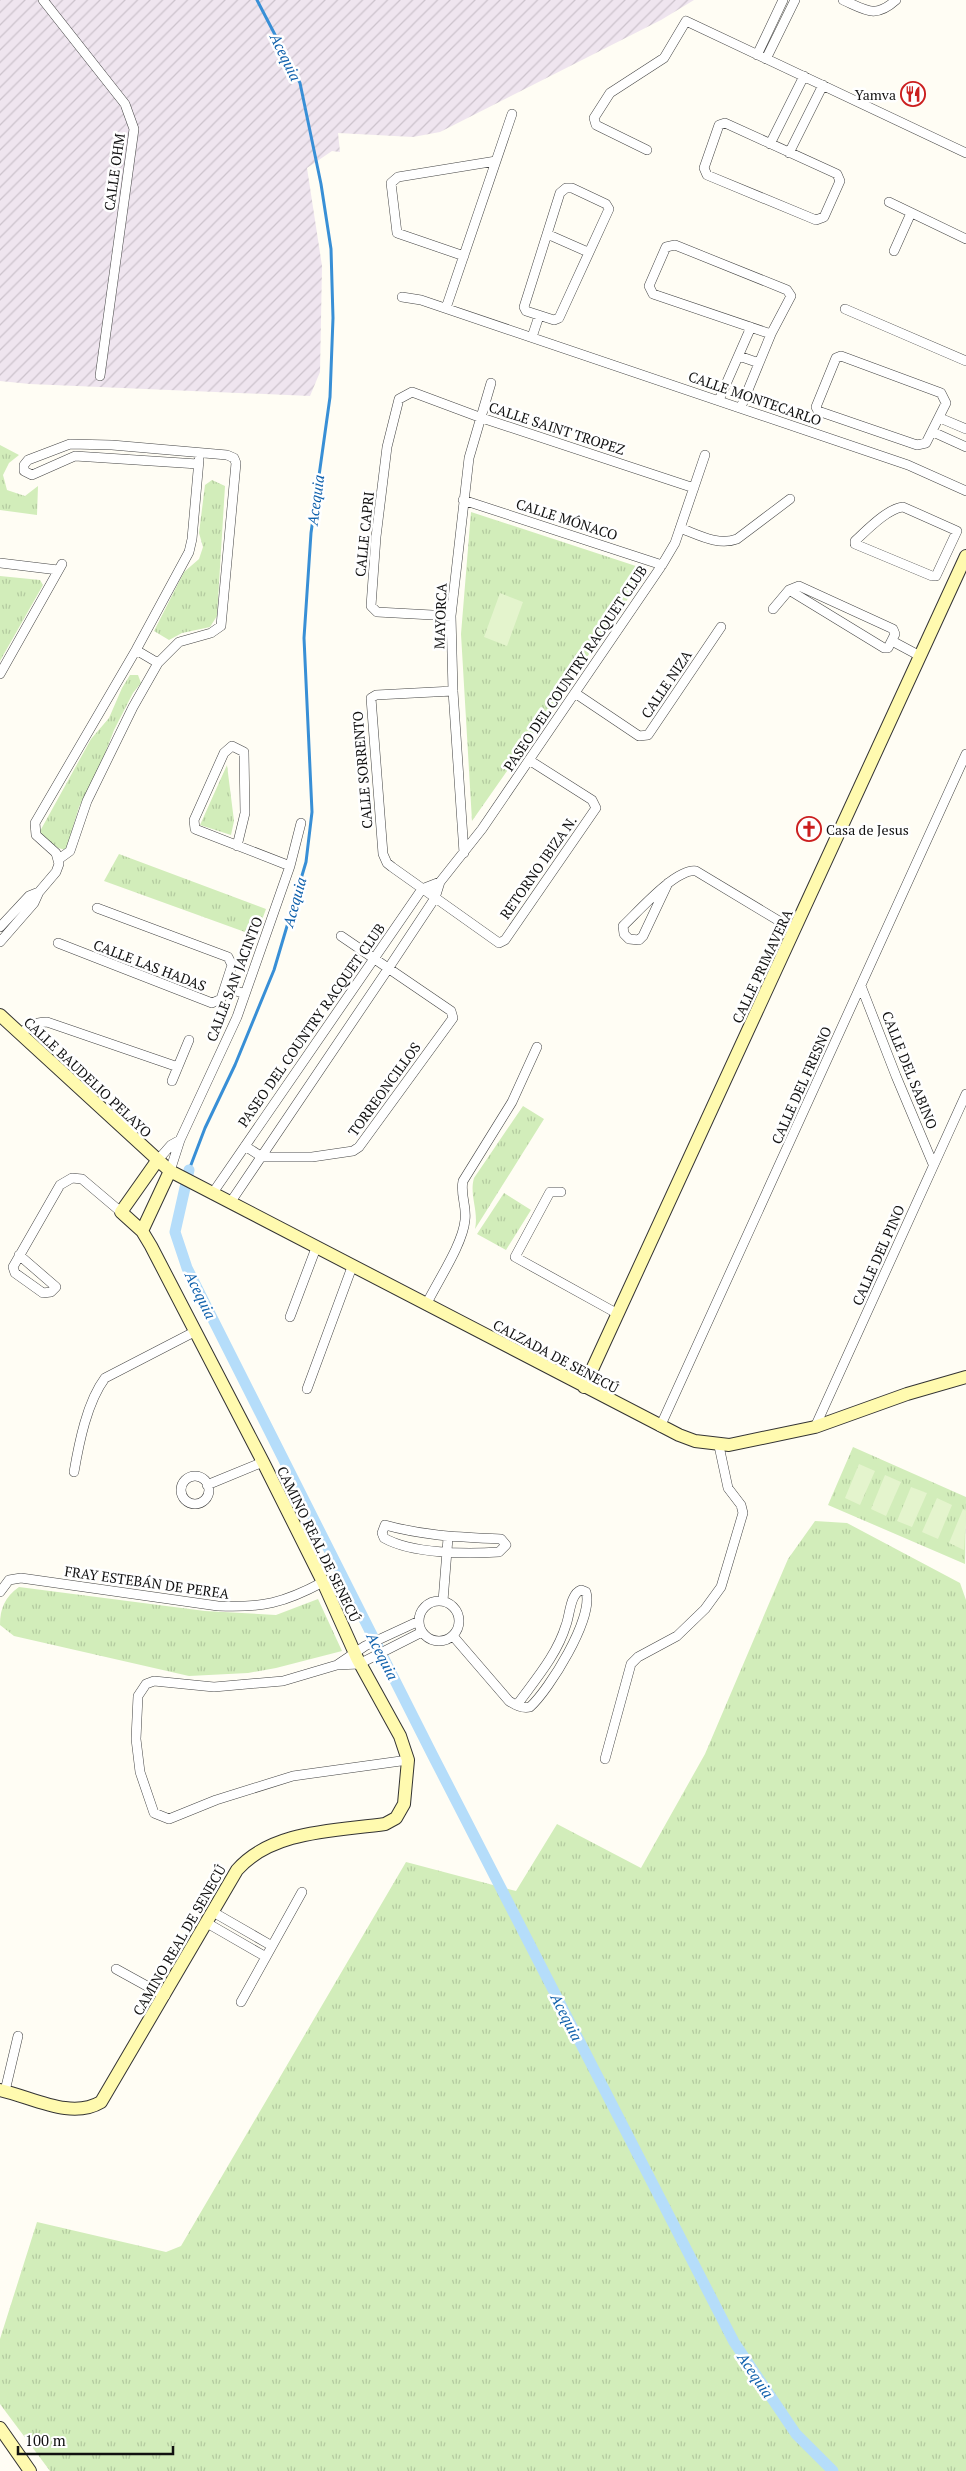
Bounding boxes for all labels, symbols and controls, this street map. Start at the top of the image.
water label: Acequia [265,29,306,84]
restaurant icon: Yamva [900,81,926,107]
place label: Yamva [855,85,896,104]
street label: CALLE OHM [99,132,129,212]
street label: CALLE MONTECARLO [686,366,824,430]
street label: CALLE SAINT TROPEZ [487,397,627,459]
water label: Acequia [301,473,328,528]
street label: CALLE CAPRI [350,490,378,578]
street label: CALLE MÓNACO [514,494,620,544]
street label: PASEO DEL COUNTRY RACQUET CLUB [499,561,651,775]
street label: MAYORCA [429,582,451,649]
street label: CALLE NIZA [636,646,696,722]
street label: CALLE SORRENTO [347,710,377,830]
street label: RETORNO IBIZA N. [495,811,581,923]
church icon: Casa de Jesus [796,816,822,842]
place label: Casa de Jesus [826,820,909,839]
water label: Acequia [277,875,311,930]
street label: CALLE PRIMAVERA [727,905,797,1026]
street label: CALLE SAN JACINTO [201,914,267,1044]
street label: PASEO DEL COUNTRY RACQUET CLUB [233,919,389,1131]
street label: CALLE LAS HADAS [91,935,209,995]
street label: CALLE DEL SABINO [878,1008,942,1132]
street label: CALLE BAUDELIO PELAYO [20,1013,156,1141]
street label: CALLE DEL FRESNO [766,1023,836,1147]
street label: TORREONCILLOS [343,1038,425,1140]
street label: CALLE DEL PINO [847,1202,909,1308]
water label: Acequia [180,1267,221,1322]
street label: CALZADA DE SENECÚ [490,1315,623,1397]
street label: CAMINO REAL DE SENECÚ [273,1463,365,1626]
street label: FRAY ESTEBÁN DE PEREA [63,1561,231,1603]
water label: Acequia [362,1628,403,1683]
street label: CAMINO REAL DE SENECÚ [128,1861,230,2019]
water label: Acequia [546,1989,587,2044]
water label: Acequia [733,2347,779,2402]
scale bar [18,2424,172,2456]
text: 100 m [25,2430,66,2450]

